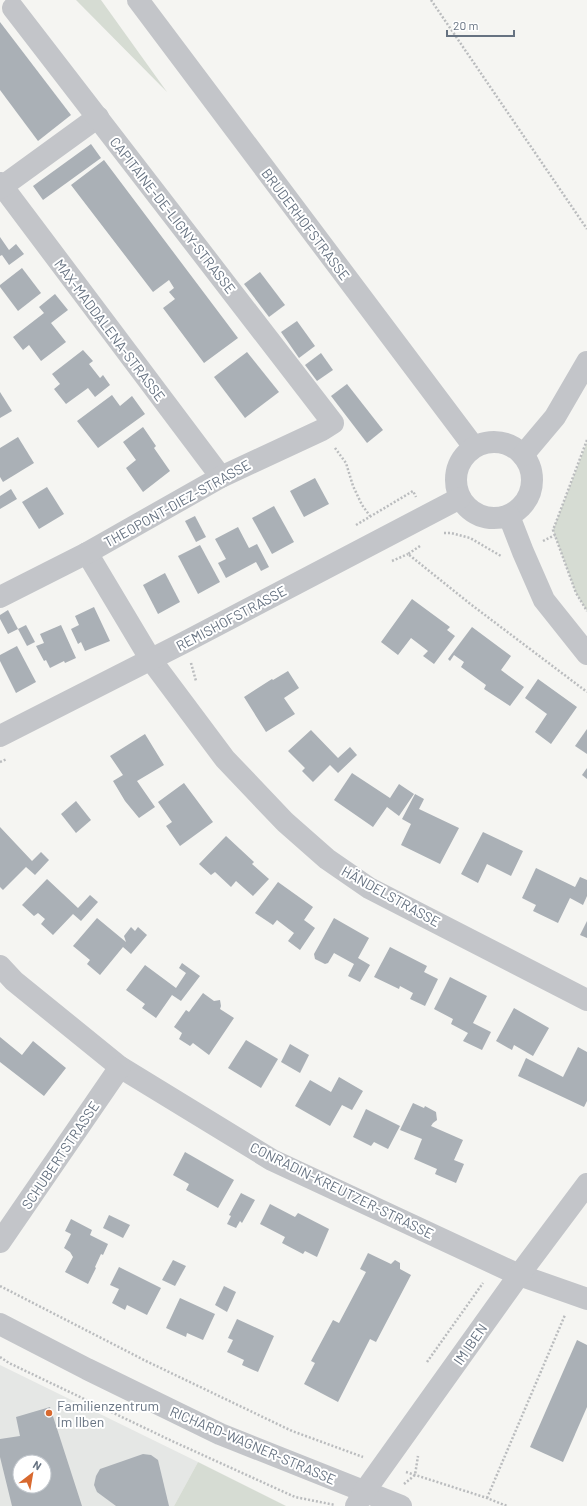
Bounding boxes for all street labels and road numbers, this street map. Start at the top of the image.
street label: CAPITAINE-DE-LIGNY-STRASSE [107,133,239,297]
street label: BRUDERHOFSTRASSE [258,165,354,283]
street label: MAX-MADDALENA-STRASSE [51,256,169,404]
street label: THEOPONT-DIEZ-STRASSE [101,456,253,550]
street label: REMISHOFSTRASSE [173,582,289,654]
street label: HÄNDELSTRASSE [339,862,443,930]
street label: SCHUBERTSTRASSE [18,1098,102,1212]
street label: CONRADIN-KREUTZER-STRASSE [247,1138,437,1242]
street label: IM IBEN [450,1320,490,1368]
street label: RICHARD-WAGNER-STRASSE [167,1402,339,1488]

